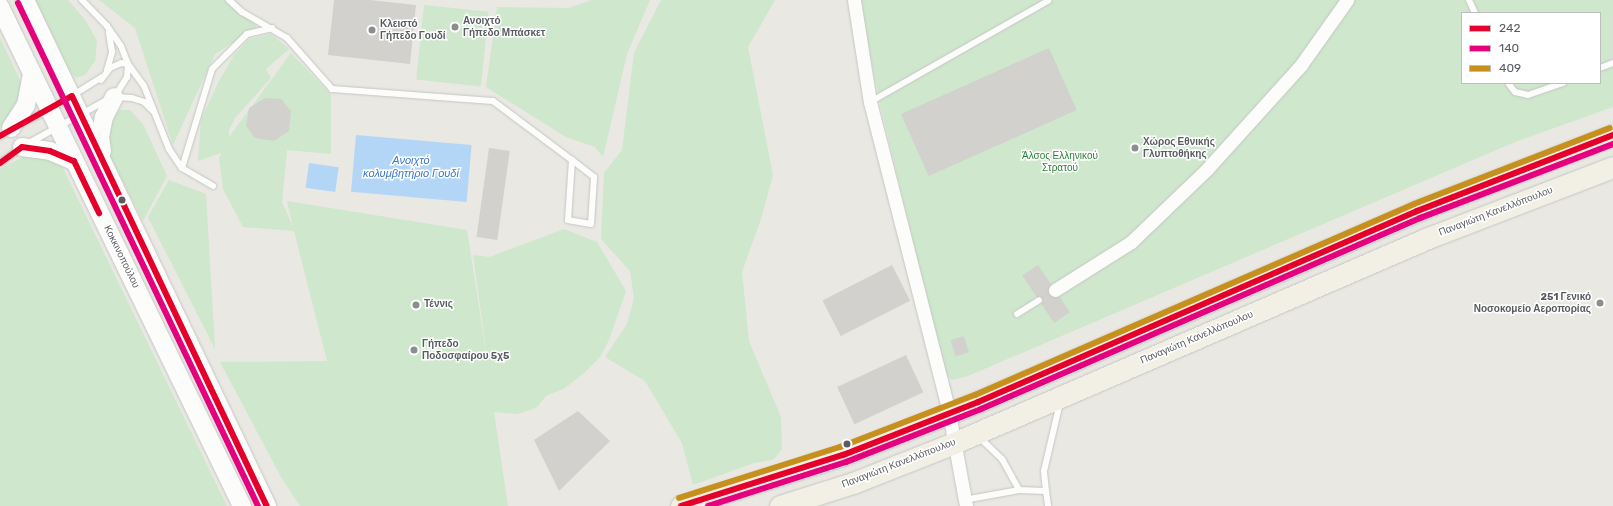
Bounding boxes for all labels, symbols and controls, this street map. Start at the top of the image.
legend [1461,12,1601,84]
place label: Ανοιχτό Γήπεδο Μπάσκετ [463,15,545,38]
place label: Κλειστό Γήπεδο Γουδί [380,18,446,42]
text: 242 [1499,21,1520,35]
marker: Ανοιχτό Γήπεδο Μπάσκετ [450,22,460,32]
marker: Κλειστό Γήπεδο Γουδί [367,25,377,35]
text: 140 [1499,41,1519,55]
text: 409 [1499,61,1521,75]
place label: Χώρος Εθνικής Γλυπτοθήκης [1143,136,1215,160]
marker: Χώρος Εθνικής Γλυπτοθήκης [1130,143,1140,153]
park label: Άλσος Ελληνικού Στρατού [1022,150,1098,174]
water label: Ανοιχτό κολυμβητήριο Γουδί [363,155,459,181]
street label: Παναγιώτη Κανελλόπουλου [1437,185,1555,239]
unlabelled marker [117,195,127,205]
street label: Κοκκινοπούλου [101,224,141,290]
place label: 251 Γενικό Νοσοκομείο Αεροπορίας [1474,291,1591,314]
marker: 251 Γενικό Νοσοκομείο Αεροπορίας [1594,297,1606,309]
place label: Τέννις [424,299,453,311]
marker: Τέννις [411,300,421,310]
street label: Παναγιώτη Κανελλόπουλου [1139,309,1255,367]
place label: Γήπεδο Ποδοσφαίρου 5χ5 [422,338,509,362]
marker: Γήπεδο Ποδοσφαίρου 5χ5 [409,345,419,355]
street label: Παναγιώτη Κανελλόπουλου [840,437,958,491]
unlabelled marker [842,439,852,449]

